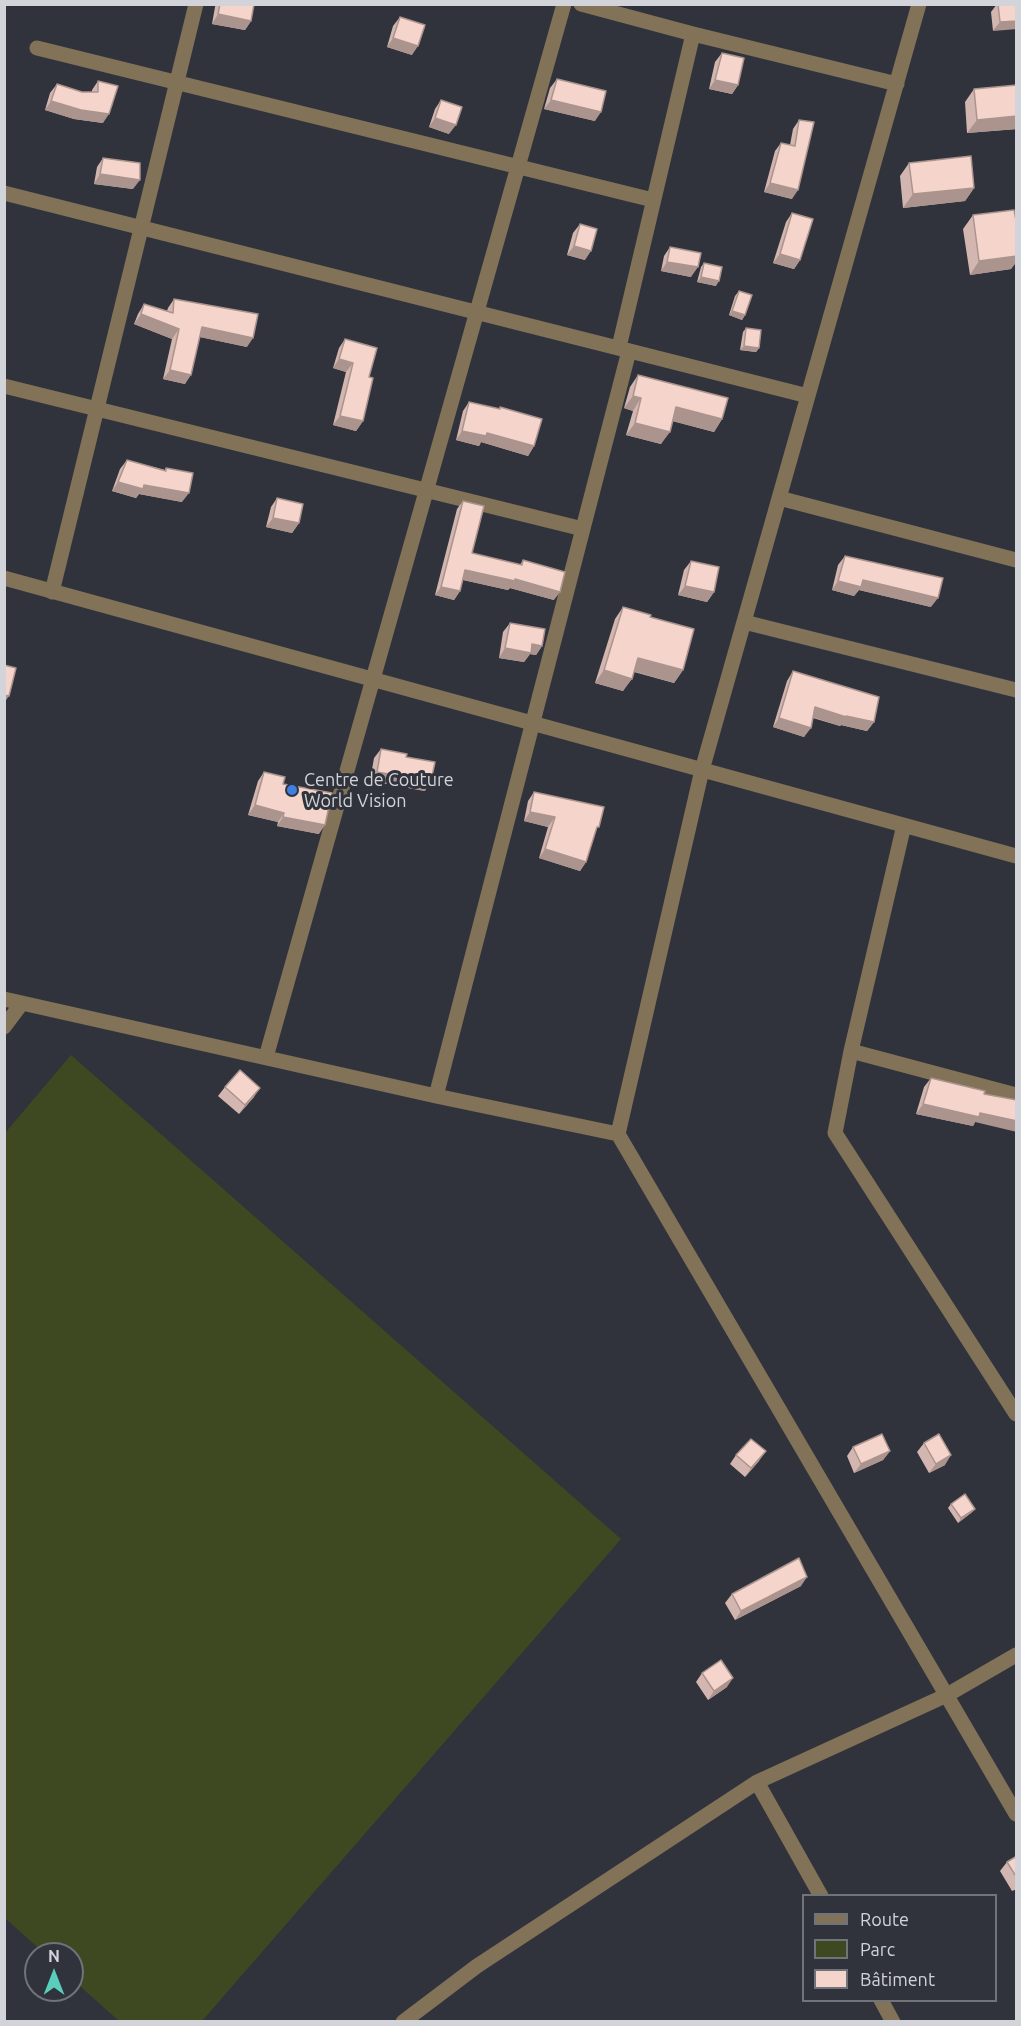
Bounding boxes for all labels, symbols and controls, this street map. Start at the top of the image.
place label: Centre de Couture World Vision [304,769,454,812]
marker: Centre de Couture World Vision [285,783,299,797]
legend [802,1894,997,2002]
text: Route [860,1909,909,1929]
text: Parc [860,1939,895,1959]
north arrow [24,1942,84,2002]
text: N [48,1947,60,1965]
text: Bâtiment [860,1969,935,1989]

